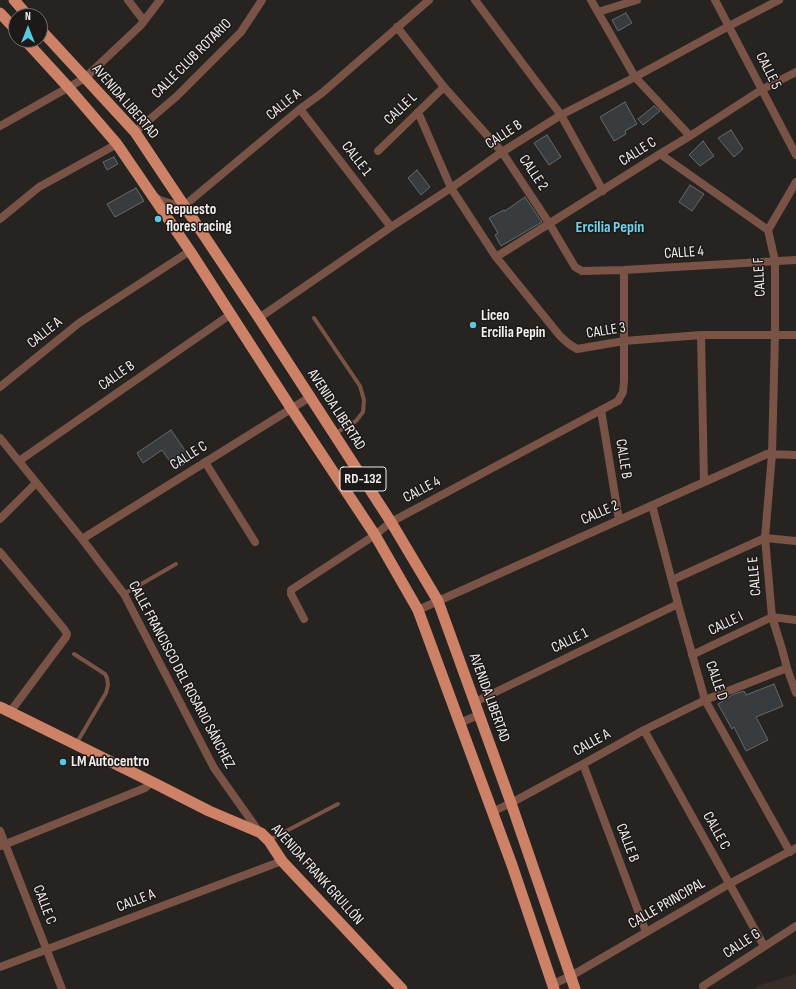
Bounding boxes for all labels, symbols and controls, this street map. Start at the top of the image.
north arrow [8,8,48,48]
text: N [25,10,31,23]
street label: CALLE CLUB ROTARIO [148,15,236,103]
street label: CALLE 5 [751,49,785,93]
street label: AVENIDA LIBERTAD [88,61,162,143]
street label: CALLE A [263,85,305,125]
street label: CALLE L [381,89,421,129]
street label: CALLE B [482,117,526,153]
street label: CALLE C [616,134,660,170]
street label: CALLE 1 [337,138,375,180]
street label: CALLE 2 [514,152,552,194]
place label: Repuesto flores racing [166,201,231,236]
marker: Repuesto flores racing [153,214,163,224]
district label: Ercilia Pepín [576,218,644,238]
street label: CALLE 4 [664,243,704,263]
street label: CALLE F [750,257,770,297]
place label: Liceo Ercilia Pepin [481,307,546,342]
street label: CALLE A [24,313,66,353]
street label: CALLE 3 [585,319,627,343]
marker: Liceo Ercilia Pepin [468,320,478,330]
street label: CALLE B [95,357,139,395]
street label: AVENIDA LIBERTAD [303,366,369,454]
street label: CALLE C [167,438,211,474]
street label: CALLE B [611,438,635,480]
road number: RD-132 [340,467,386,491]
street label: CALLE 4 [400,473,444,507]
street label: CALLE 2 [578,497,622,529]
street label: CALLE E [744,556,766,596]
street label: CALLE FRANCISCO DEL ROSARIO SÁNCHEZ [124,578,238,772]
street label: CALLE I [706,608,746,640]
street label: CALLE 1 [549,624,591,658]
street label: AVENIDA LIBERTAD [465,651,513,745]
street label: CALLE D [701,659,731,703]
street label: CALLE A [570,725,614,761]
place label: LM Autocentro [71,753,149,771]
marker: LM Autocentro [58,757,68,767]
street label: CALLE C [698,809,734,853]
street label: AVENIDA FRANK GRULLÓN [267,821,367,929]
street label: CALLE B [611,821,643,865]
street label: CALLE PRINCIPAL [625,875,709,933]
street label: CALLE C [28,883,60,927]
street label: CALLE A [114,885,158,917]
street label: CALLE G [720,925,764,963]

